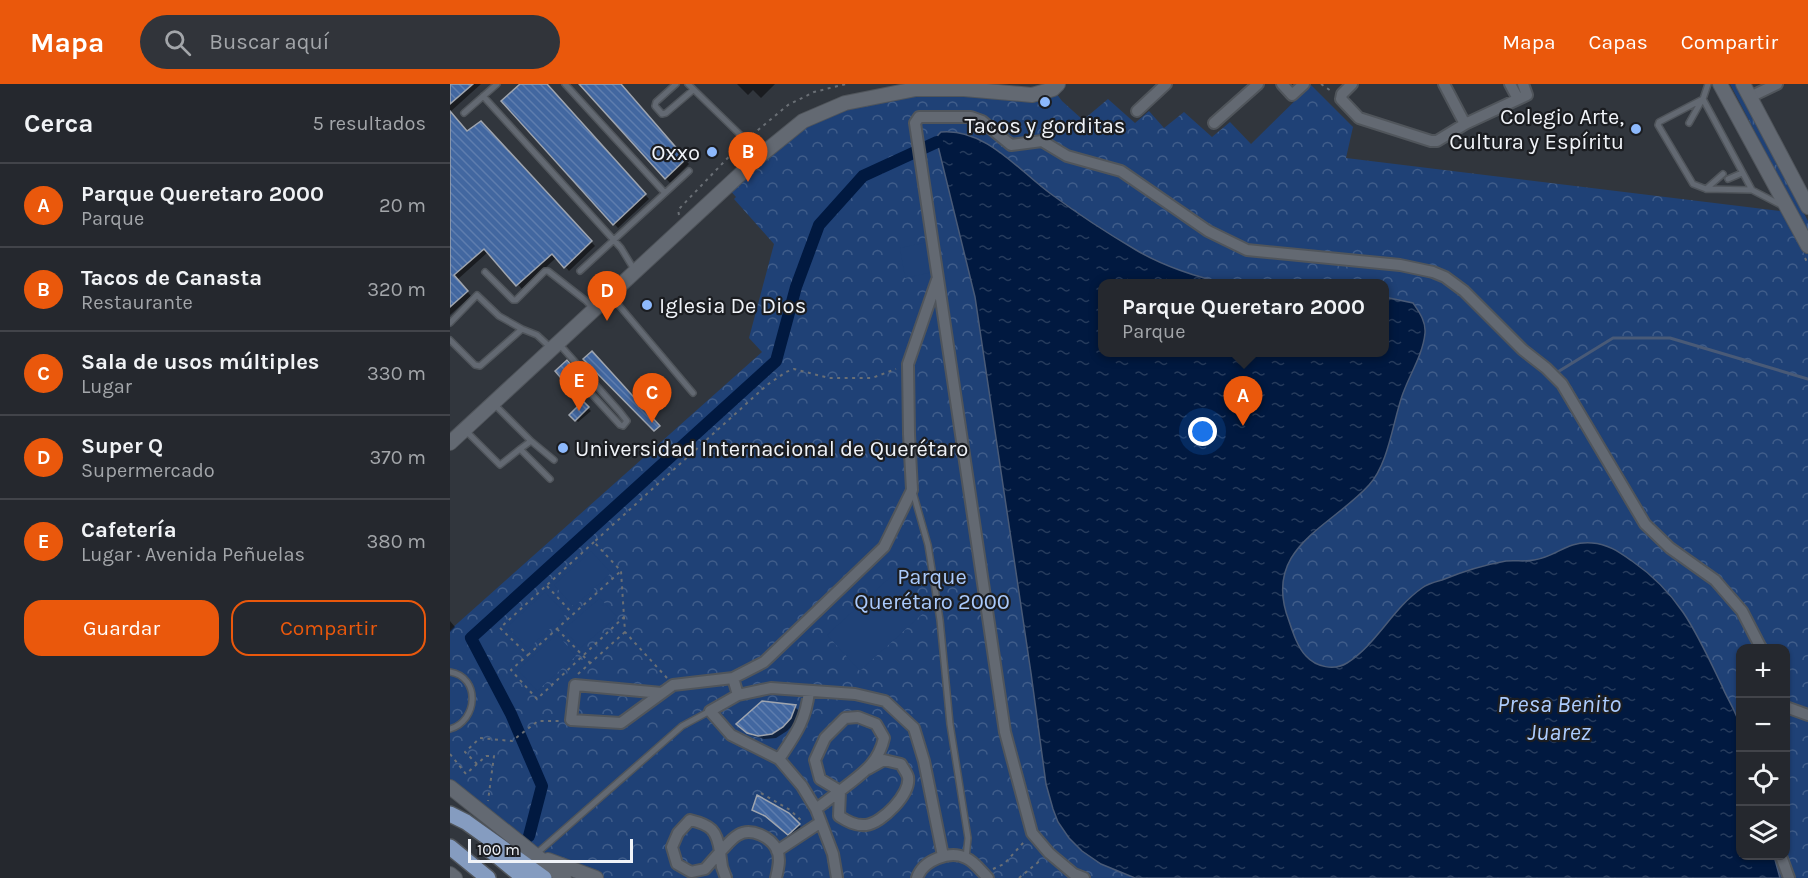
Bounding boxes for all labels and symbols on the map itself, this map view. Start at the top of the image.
marker: Tacos y gorditas [1038,95,1052,109]
place label: Colegio Arte, Cultura y Espíritu [1449,104,1624,155]
place label: Tacos y gorditas [965,113,1125,139]
marker: Colegio Arte, Cultura y Espíritu [1629,122,1643,136]
pin: B [728,132,768,182]
place label: Oxxo [651,140,700,166]
marker: Oxxo [705,145,719,159]
pin: D [588,272,626,321]
place label: Iglesia De Dios [659,293,806,319]
marker: Iglesia De Dios [640,298,654,312]
pin: E [560,362,598,411]
pin: C [632,374,672,423]
pin: A [1224,376,1262,426]
your location [1188,417,1217,446]
place label: Universidad Internacional de Querétaro [575,436,968,462]
marker: Universidad Internacional de Querétaro [556,441,570,455]
park label: Parque Querétaro 2000 [854,564,1010,615]
water label: Presa Benito Juarez [1497,690,1621,746]
scale bar [468,836,633,864]

